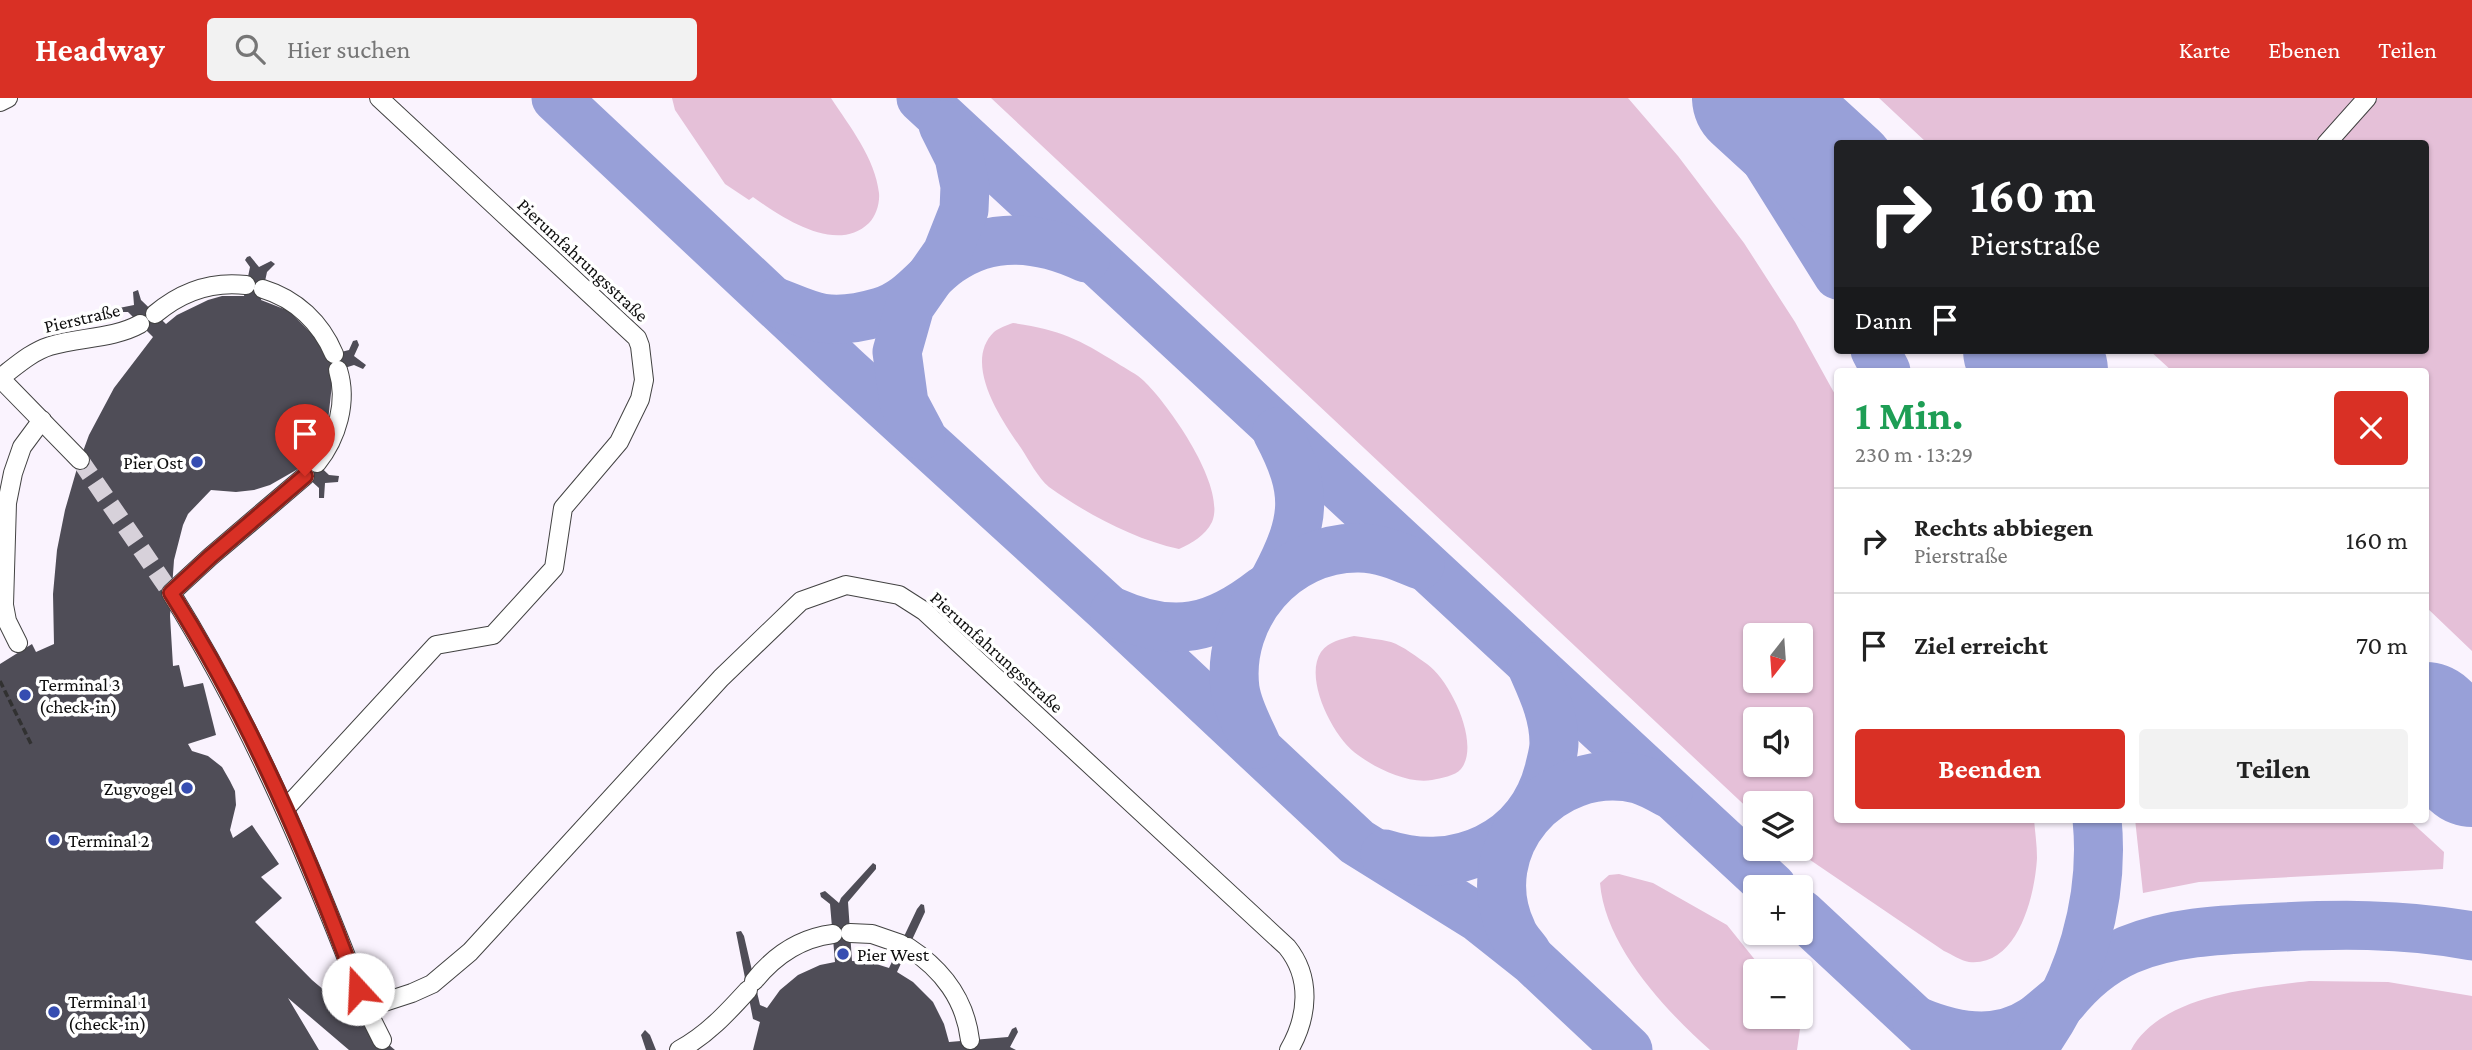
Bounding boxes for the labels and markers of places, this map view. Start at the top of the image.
pin [275,404,335,476]
place label: Pier Ost [123,452,184,473]
marker: Pier Ost [189,454,205,470]
place label: Terminal 3 (check-in) [39,674,121,718]
marker: Terminal 3 (check-in) [17,687,33,703]
place label: Zugvogel [104,778,173,799]
marker: Zugvogel [179,780,195,796]
place label: Terminal 2 [68,830,150,851]
marker: Terminal 2 [46,832,62,848]
place label: Pier West [857,944,930,965]
marker: Pier West [835,946,851,962]
place label: Terminal 1 (check-in) [68,991,147,1035]
marker: Terminal 1 (check-in) [46,1004,62,1020]

